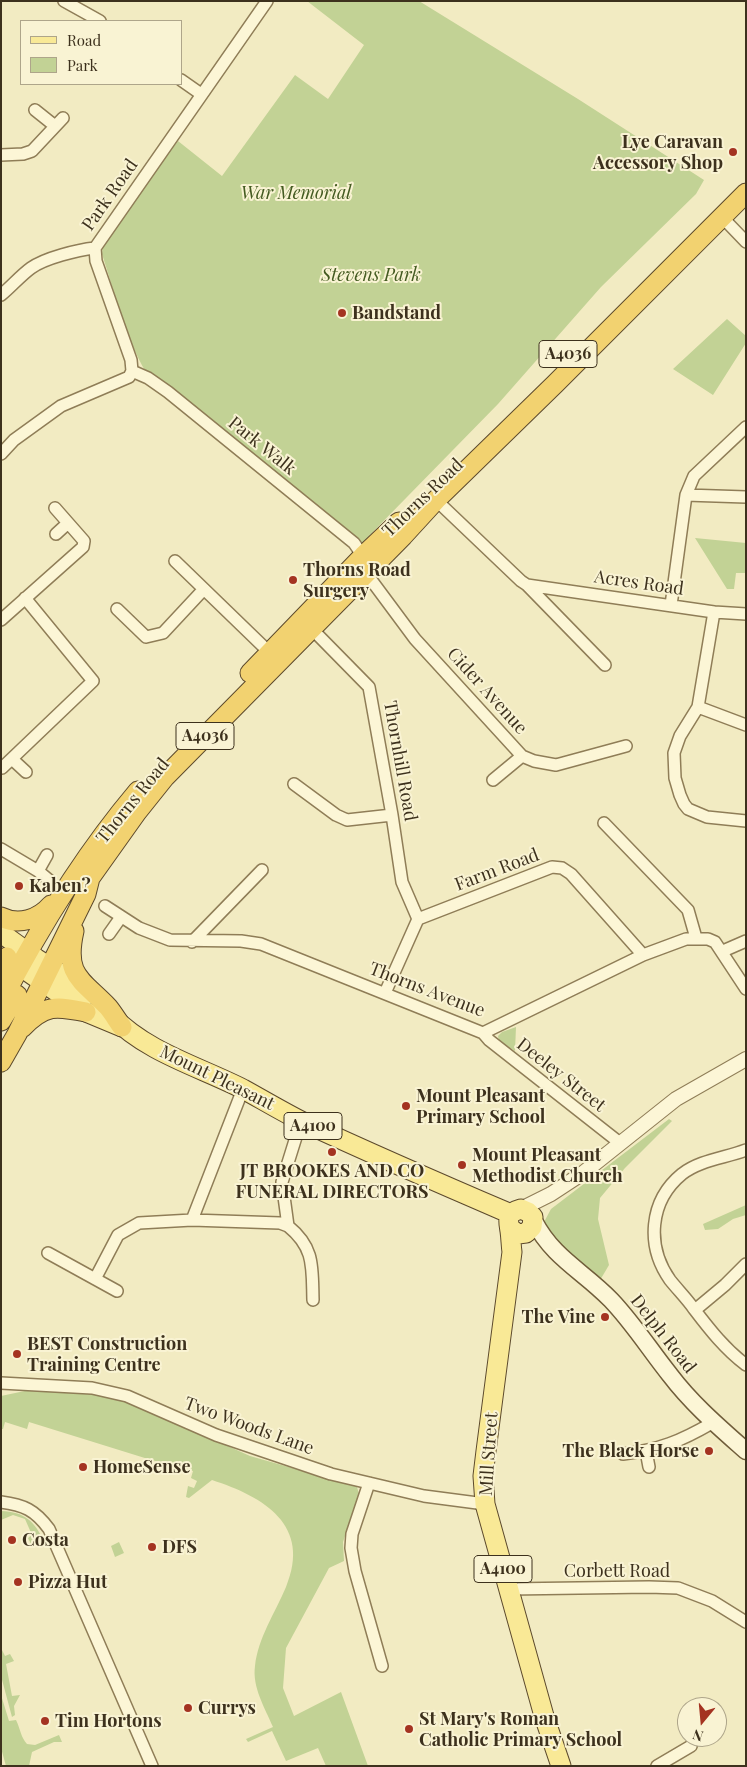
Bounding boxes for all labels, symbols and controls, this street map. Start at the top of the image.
legend [20,20,182,85]
text: Road [67,30,101,50]
text: Park [67,55,98,75]
place label: Lye Caravan Accessory Shop [593,131,723,173]
marker: Lye Caravan Accessory Shop [727,146,739,158]
street label: Park Road [78,155,142,235]
park label: War Memorial [241,182,351,204]
park label: Stevens Park [321,264,421,286]
place label: Bandstand [352,302,441,324]
marker: Bandstand [336,307,348,319]
road number: A4036 [539,340,597,368]
street label: Park Walk [224,412,300,480]
street label: Thorns Road [378,454,468,542]
place label: Thorns Road Surgery [303,559,411,602]
street label: Acres Road [593,566,685,600]
marker: Thorns Road Surgery [287,574,299,586]
street label: Cider Avenue [442,643,532,739]
street label: Thornhill Road [379,699,421,823]
road number: A4036 [176,722,234,749]
street label: Thorns Road [92,754,174,848]
street label: Farm Road [452,844,542,896]
place label: Kaben? [29,875,91,897]
marker: Kaben? [13,880,25,892]
street label: Thorns Avenue [366,958,488,1022]
street label: Deeley Street [512,1034,610,1116]
street label: Mount Pleasant [156,1041,278,1115]
place label: Mount Pleasant Primary School [416,1085,545,1128]
marker: Mount Pleasant Primary School [400,1100,412,1112]
road number: A4100 [284,1112,342,1140]
place label: Mount Pleasant Methodist Church [472,1144,623,1186]
marker: JT BROOKES AND CO FUNERAL DIRECTORS [326,1146,338,1158]
marker: Mount Pleasant Methodist Church [456,1159,468,1171]
place label: JT BROOKES AND CO FUNERAL DIRECTORS [235,1160,429,1202]
street label: Delph Road [626,1290,700,1378]
place label: The Vine [522,1306,595,1328]
marker: The Vine [599,1311,611,1323]
place label: BEST Construction Training Centre [27,1333,187,1376]
marker: BEST Construction Training Centre [11,1348,23,1360]
street label: Two Woods Lane [181,1393,317,1459]
street label: Mill Street [475,1411,503,1497]
place label: The Black Horse [562,1440,699,1462]
marker: The Black Horse [703,1445,715,1457]
place label: HomeSense [93,1456,191,1478]
marker: HomeSense [77,1461,89,1473]
place label: Costa [22,1529,69,1551]
marker: Costa [6,1534,18,1546]
place label: DFS [162,1536,197,1558]
marker: DFS [146,1541,158,1553]
road number: A4100 [474,1556,532,1582]
street label: Corbett Road [564,1560,670,1582]
place label: Pizza Hut [28,1571,107,1593]
marker: Pizza Hut [12,1576,24,1588]
place label: Currys [198,1697,256,1719]
north arrow [677,1697,727,1747]
marker: Currys [182,1702,194,1714]
place label: St Mary's Roman Catholic Primary School [419,1708,622,1750]
place label: Tim Hortons [55,1710,162,1732]
marker: Tim Hortons [39,1715,51,1727]
marker: St Mary's Roman Catholic Primary School [403,1723,415,1735]
text: N [690,1725,705,1746]

